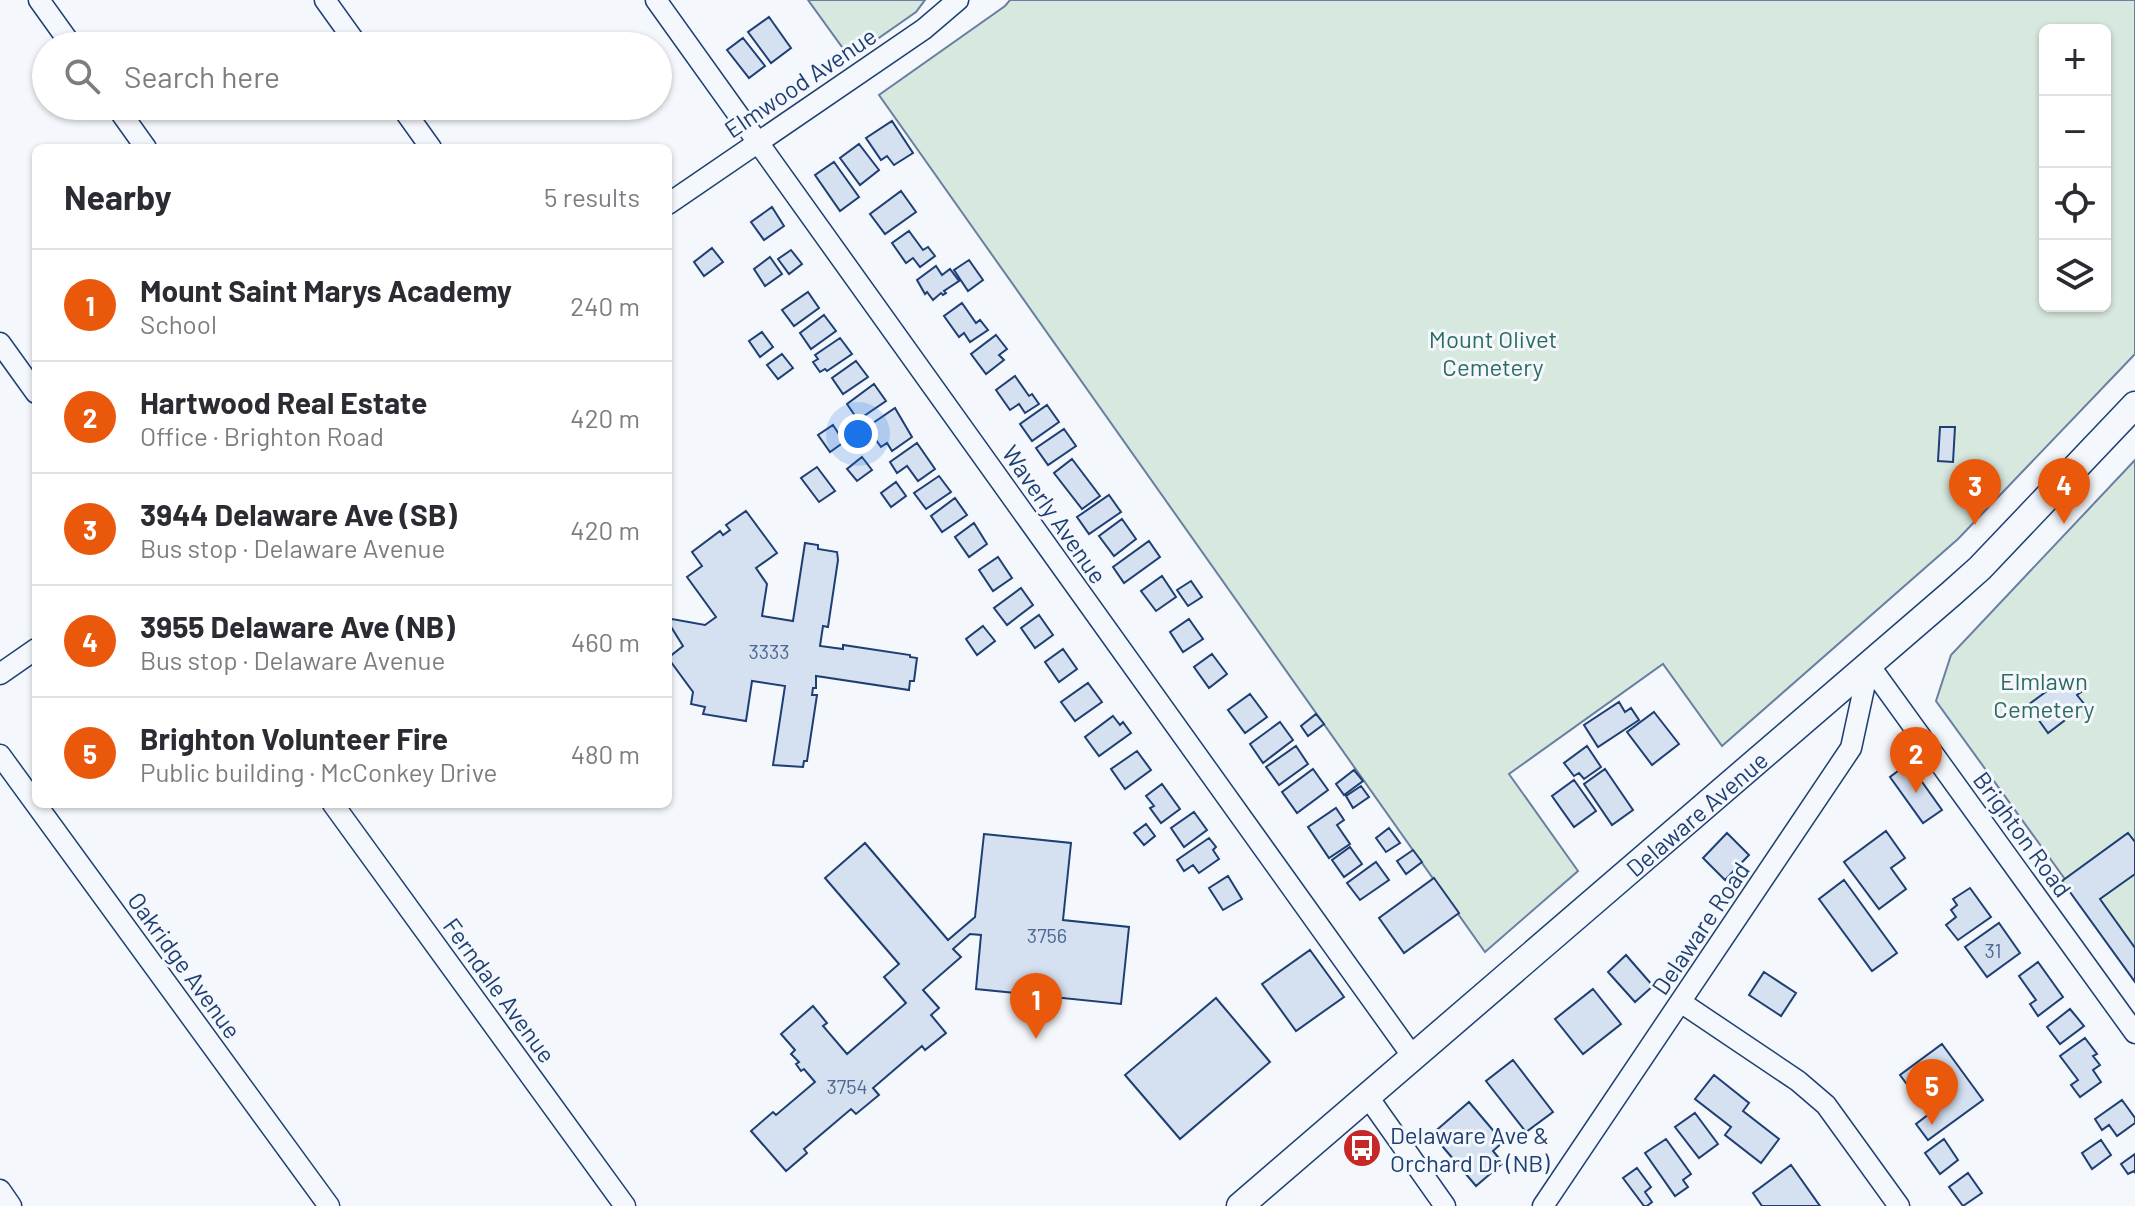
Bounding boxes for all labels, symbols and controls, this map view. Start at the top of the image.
street label: Elmwood Avenue [719,21,881,143]
map controls [2039,24,2111,312]
button: + [2039,24,2111,96]
search box [32,32,672,120]
icon: search [60,54,104,98]
text: Search here [124,58,280,94]
button: − [2039,96,2111,168]
button: locate [2039,168,2111,240]
text: Nearby [64,176,172,217]
text: 5 results [544,181,640,212]
button: layers [2039,240,2111,312]
text: Mount Saint Marys Academy [140,272,512,308]
text: 1 [85,290,95,321]
text: 240 m [570,290,640,321]
text: School [140,308,217,339]
park label: Mount Olivet Cemetery [1429,324,1557,381]
text: Hartwood Real Estate [140,384,427,420]
text: 2 [83,402,97,433]
text: 420 m [570,402,640,433]
your location [838,414,878,454]
text: Office · Brighton Road [140,420,384,451]
street label: Waverly Avenue [997,439,1113,589]
pin: 4 [2038,458,2090,524]
pin: 3 [1949,459,2001,525]
text: 3944 Delaware Ave (SB) [140,496,457,532]
text: 3 [83,514,97,545]
text: 420 m [570,514,640,545]
text: Bus stop · Delaware Avenue [140,532,445,563]
text: 3955 Delaware Ave (NB) [140,608,455,644]
text: 4 [82,626,98,657]
text: 460 m [571,626,640,657]
house number: 3333 [748,639,790,663]
text: Bus stop · Delaware Avenue [140,644,445,675]
park label: Elmlawn Cemetery [1993,666,2095,723]
text: Brighton Volunteer Fire [140,720,448,756]
pin: 2 [1890,727,1942,793]
text: 5 [83,738,97,769]
text: 480 m [571,738,640,769]
street label: Delaware Avenue [1620,744,1773,882]
text: Public building · McConkey Drive [140,756,497,787]
street label: Brighton Road [1968,766,2078,902]
street label: Delaware Road [1645,856,1755,1000]
street label: Oakridge Avenue [122,886,248,1044]
street label: Ferndale Avenue [438,912,562,1068]
house number: 3756 [1027,923,1067,947]
house number: 31 [1984,938,2002,962]
pin: 1 [1010,973,1062,1039]
pin: 5 [1906,1059,1958,1125]
house number: 3754 [826,1074,868,1098]
place label: Delaware Ave & Orchard Dr (NB) [1390,1120,1550,1177]
bus stop icon: Delaware Ave & Orchard Dr (NB) [1341,1127,1383,1169]

